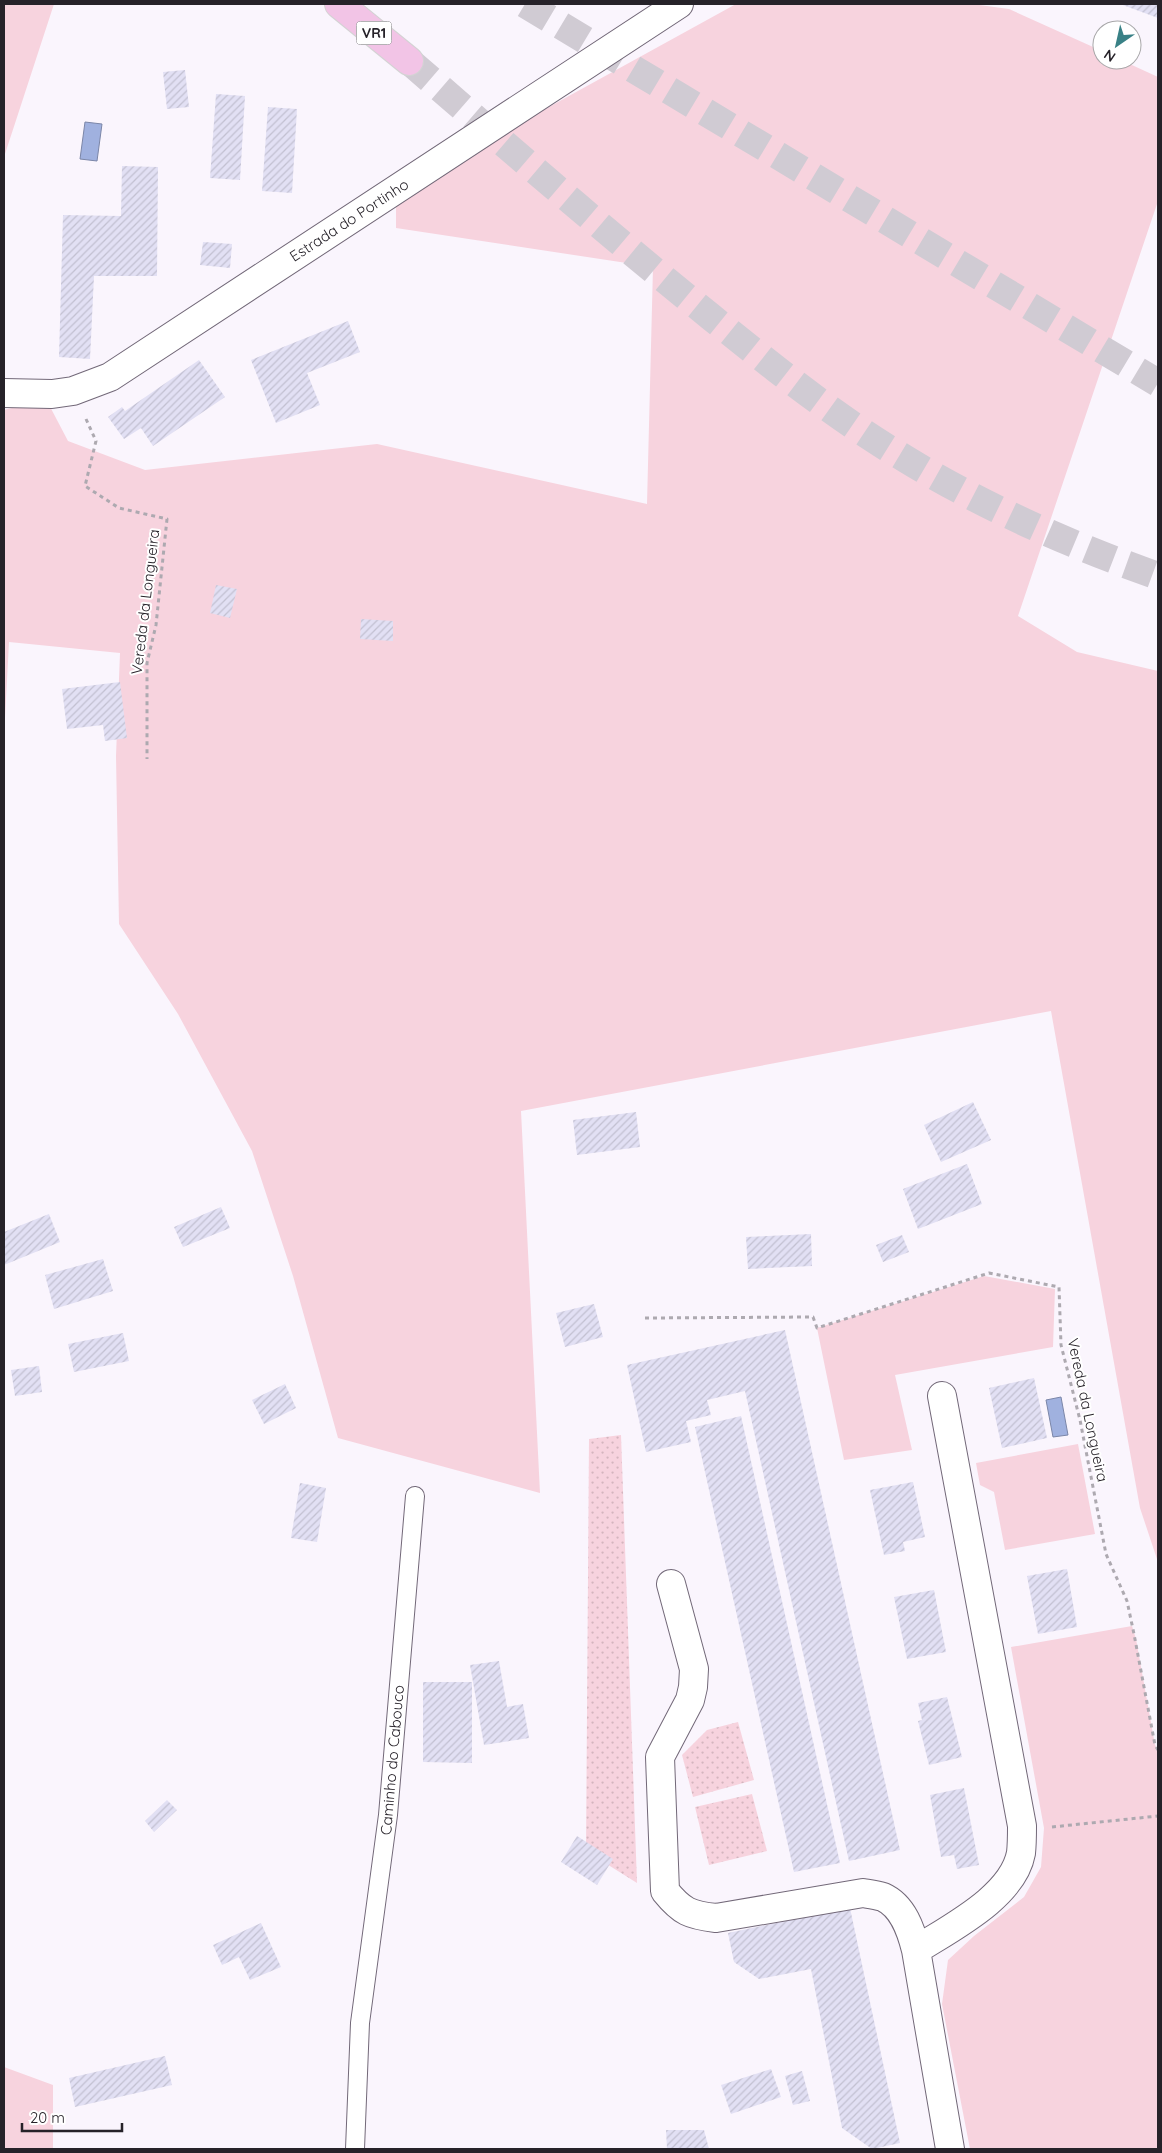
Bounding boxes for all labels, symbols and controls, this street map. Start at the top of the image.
north arrow [1092,20,1142,70]
road number: VR1 [356,22,392,44]
text: N [1100,45,1119,66]
street label: Estrada do Portinho [286,174,412,266]
street label: Vereda da Longueira [127,528,163,676]
street label: Vereda da Longueira [1063,1336,1113,1484]
street label: Caminho do Cabouco [376,1684,408,1836]
scale bar [22,2100,122,2132]
text: 20 m [30,2108,65,2127]

